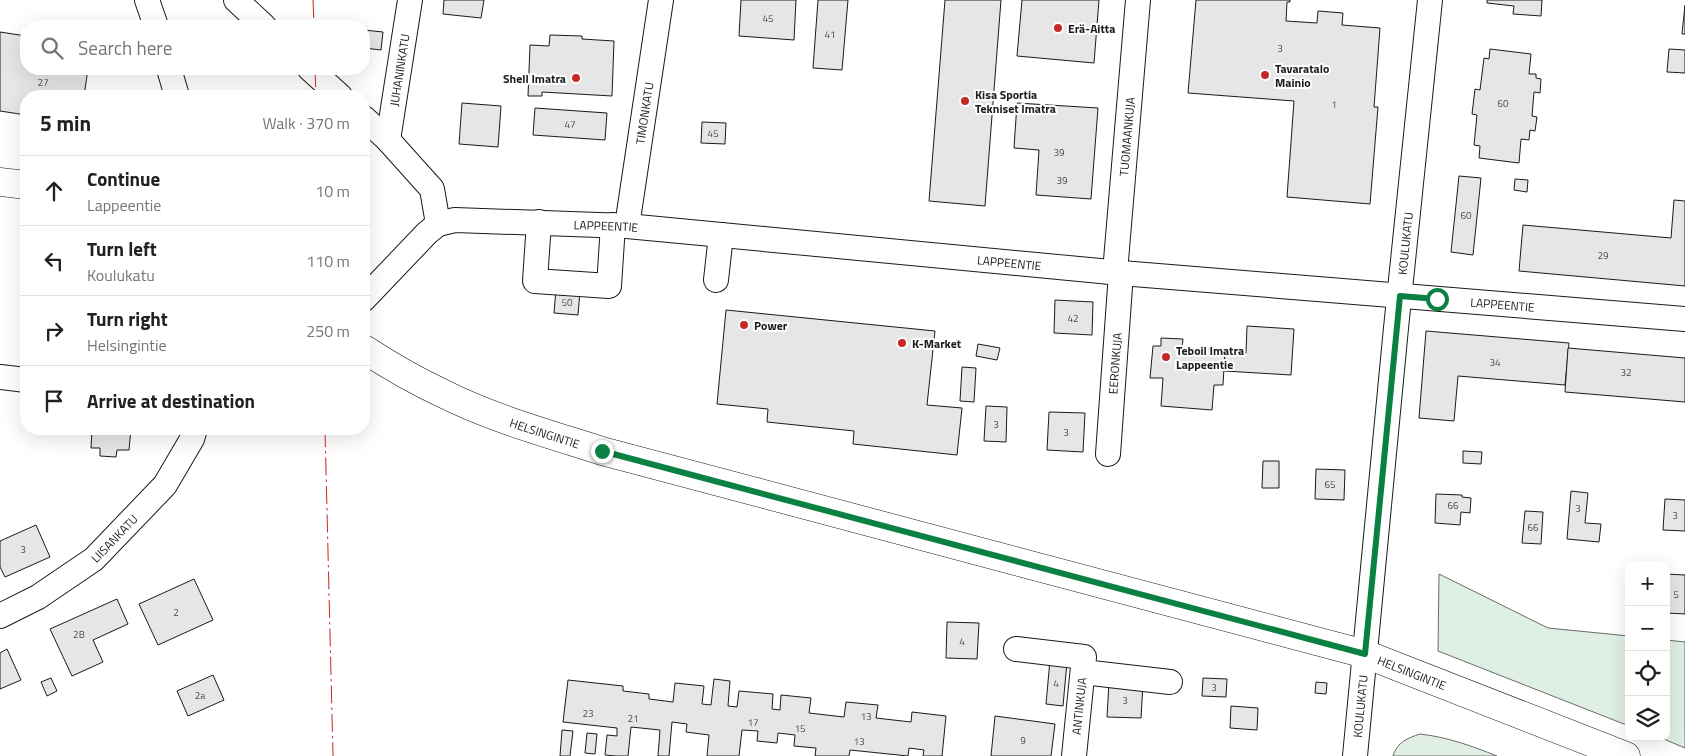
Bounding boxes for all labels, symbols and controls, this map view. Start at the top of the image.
house number: 45 [762,11,774,26]
place label: Erä-Aitta [1068,19,1115,38]
search box [20,20,370,75]
marker: Erä-Aitta [1052,22,1064,34]
house number: 41 [824,27,836,42]
street label: JUHANINKATU [384,32,414,107]
text: Search here [78,33,172,62]
icon: search [38,34,66,62]
house number: 3 [1277,41,1283,56]
place label: Tavaratalo Mainio [1275,59,1329,92]
place label: Shell Imatra [503,69,566,88]
marker: Tavaratalo Mainio [1259,69,1271,81]
marker: Shell Imatra [570,72,582,84]
house number: 27 [37,75,49,90]
street label: TIMONKATU [630,81,658,146]
place label: Kisa Sportia Tekniset Imatra [975,85,1056,118]
marker: Kisa Sportia Tekniset Imatra [959,95,971,107]
street label: TUOMAANKUJA [1114,96,1139,177]
house number: 60 [1497,96,1509,111]
house number: 1 [1331,97,1337,112]
text: 5 min [40,107,91,139]
text: Walk · 370 m [262,111,350,135]
house number: 47 [564,117,576,132]
house number: 45 [707,126,719,141]
house number: 39 [1053,145,1065,160]
text: Continue [87,164,160,193]
house number: 39 [1056,173,1068,188]
icon: ahead [40,177,68,205]
text: 10 m [315,179,350,203]
text: Lappeentie [87,193,161,217]
house number: 60 [1460,208,1472,223]
street label: KOULUKATU [1392,211,1417,276]
street label: LAPPEENTIE [573,215,639,237]
text: Turn left [87,234,157,263]
icon: left [40,247,68,275]
house number: 29 [1597,248,1609,263]
text: 110 m [306,249,350,273]
street label: LAPPEENTIE [976,250,1043,275]
text: Koulukatu [87,263,155,287]
route start [1426,288,1449,311]
street label: LAPPEENTIE [1470,292,1536,316]
house number: 50 [561,295,573,310]
text: Turn right [87,304,168,333]
house number: 42 [1067,311,1079,326]
place label: Power [754,316,788,335]
icon: right [40,317,68,345]
text: 250 m [306,319,350,343]
marker: Power [738,319,750,331]
street label: EERONKUJA [1103,332,1126,395]
text: Helsingintie [87,333,167,357]
place label: K-Market [912,334,962,353]
marker: K-Market [896,337,908,349]
place label: Teboil Imatra Lappeentie [1176,341,1244,374]
marker: Teboil Imatra Lappeentie [1160,351,1172,363]
house number: 34 [1489,355,1501,370]
house number: 32 [1620,365,1632,380]
text: Arrive at destination [87,386,255,415]
icon: arrive [40,387,68,415]
street label: HELSINGINTIE [507,413,583,453]
house number: 3 [993,417,999,432]
house number: 3 [1063,425,1069,440]
route end [591,440,614,463]
house number: 65 [1324,477,1336,492]
house number: 66 [1447,498,1459,513]
house number: 3 [1575,501,1581,516]
house number: 3 [1672,508,1678,523]
street label: LIISANKATU [86,510,142,567]
house number: 66 [1527,520,1539,535]
house number: 3 [20,542,26,557]
map controls [1625,561,1670,741]
button: + [1625,561,1670,606]
house number: 5 [1673,587,1679,602]
house number: 2 [173,605,179,620]
button: − [1625,606,1670,651]
house number: 2B [73,627,85,642]
house number: 4 [959,634,965,649]
street label: HELSINGINTIE [1375,650,1450,695]
button: locate [1625,651,1670,696]
street label: KOULUKATU [1347,674,1372,739]
house number: 4 [1053,676,1059,691]
street label: ANTINKUJA [1067,676,1091,736]
house number: 3 [1211,680,1217,695]
house number: 2a [195,688,205,703]
house number: 3 [1122,693,1128,708]
button: layers [1625,696,1670,741]
house number: 23 [582,706,594,721]
house number: 13 [860,709,872,724]
house number: 21 [627,711,639,726]
house number: 17 [747,715,759,730]
house number: 15 [794,721,806,736]
house number: 9 [1020,733,1026,748]
house number: 13 [853,734,865,749]

